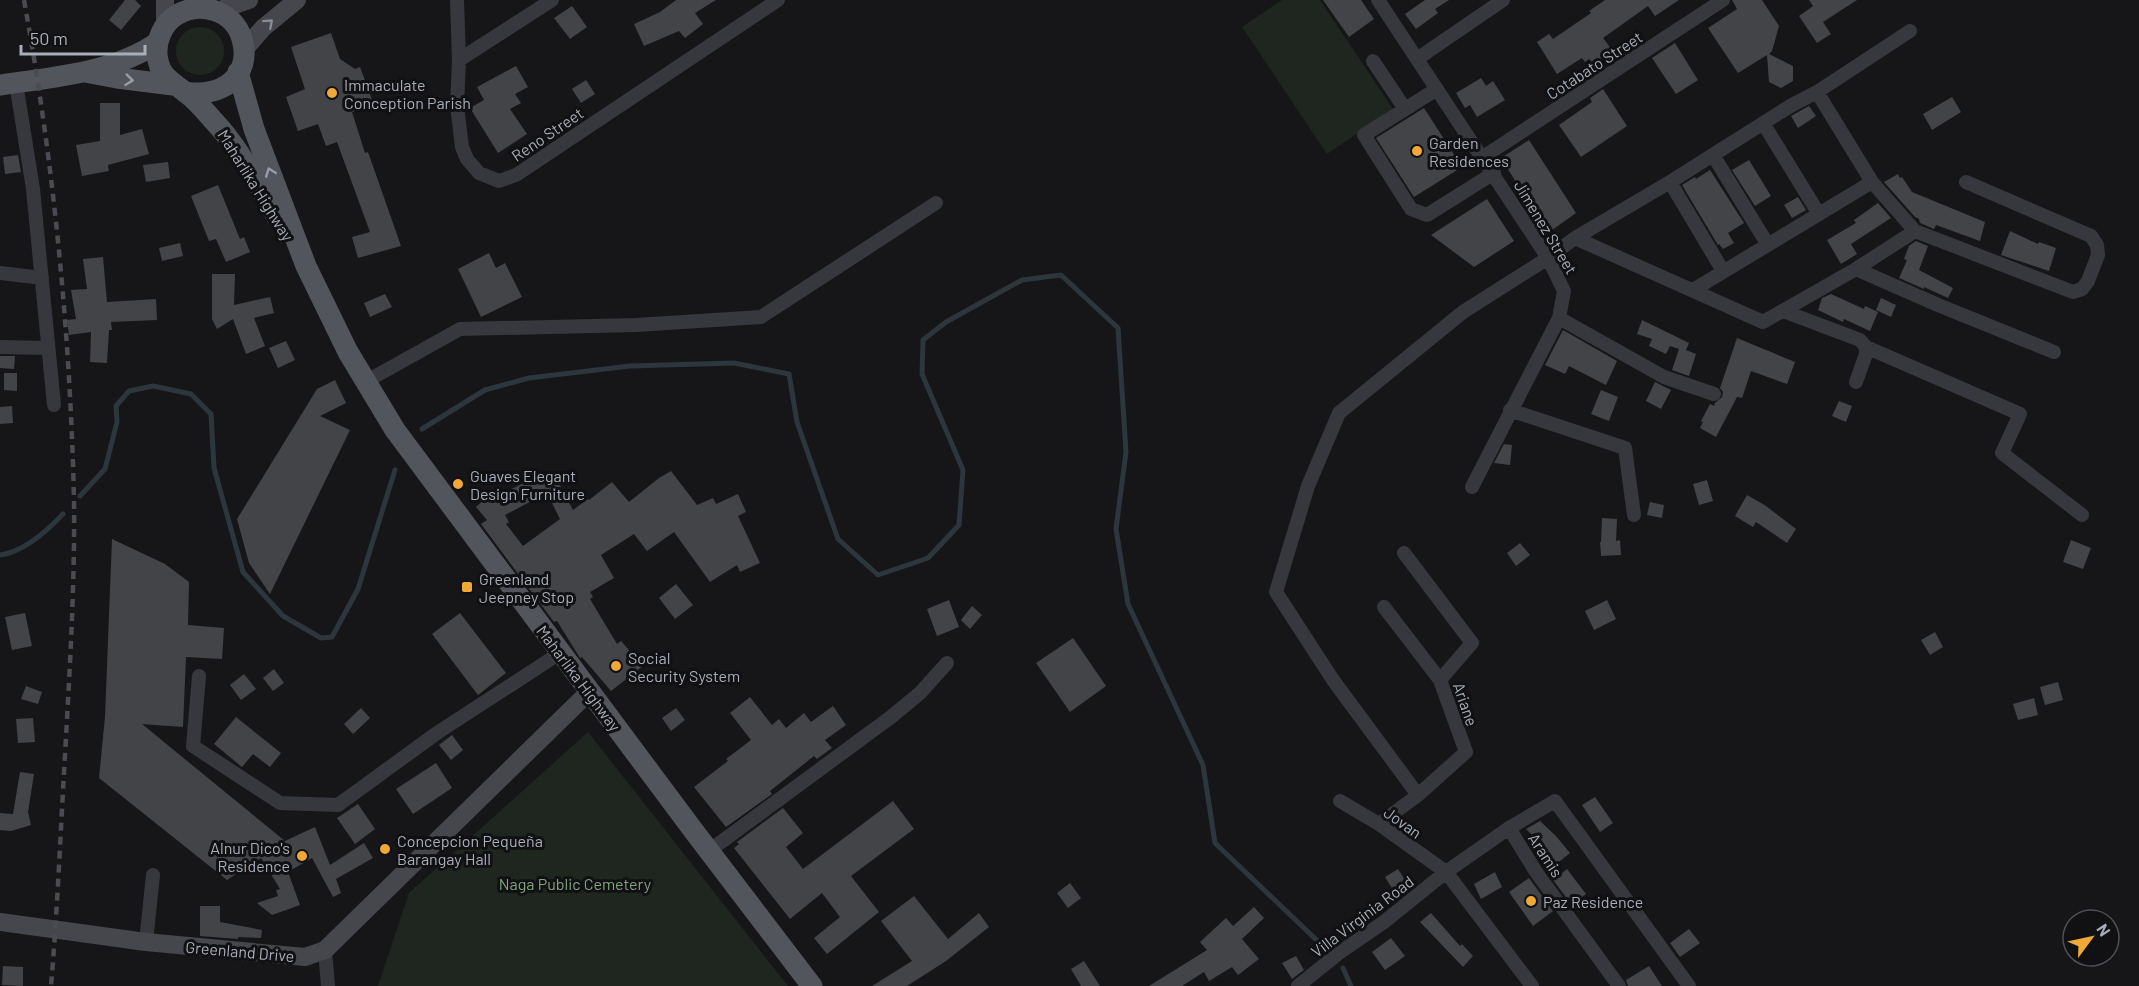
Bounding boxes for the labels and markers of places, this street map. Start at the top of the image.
place label: Immaculate Conception Parish [344,75,471,112]
marker: Immaculate Conception Parish [325,86,339,100]
place label: Garden Residences [1429,133,1509,170]
marker: Garden Residences [1410,144,1424,158]
place label: Guaves Elegant Design Furniture [470,466,585,503]
marker: Guaves Elegant Design Furniture [451,477,465,491]
place label: Greenland Jeepney Stop [479,569,574,606]
marker: Greenland Jeepney Stop [460,580,474,594]
place label: Social Security System [628,648,740,685]
marker: Social Security System [609,659,623,673]
place label: Concepcion Pequeña Barangay Hall [397,831,543,868]
place label: Alnur Dico's Residence [210,838,290,875]
marker: Concepcion Pequeña Barangay Hall [378,842,392,856]
marker: Alnur Dico's Residence [295,849,309,863]
place label: Paz Residence [1543,892,1643,911]
marker: Paz Residence [1524,894,1538,908]

